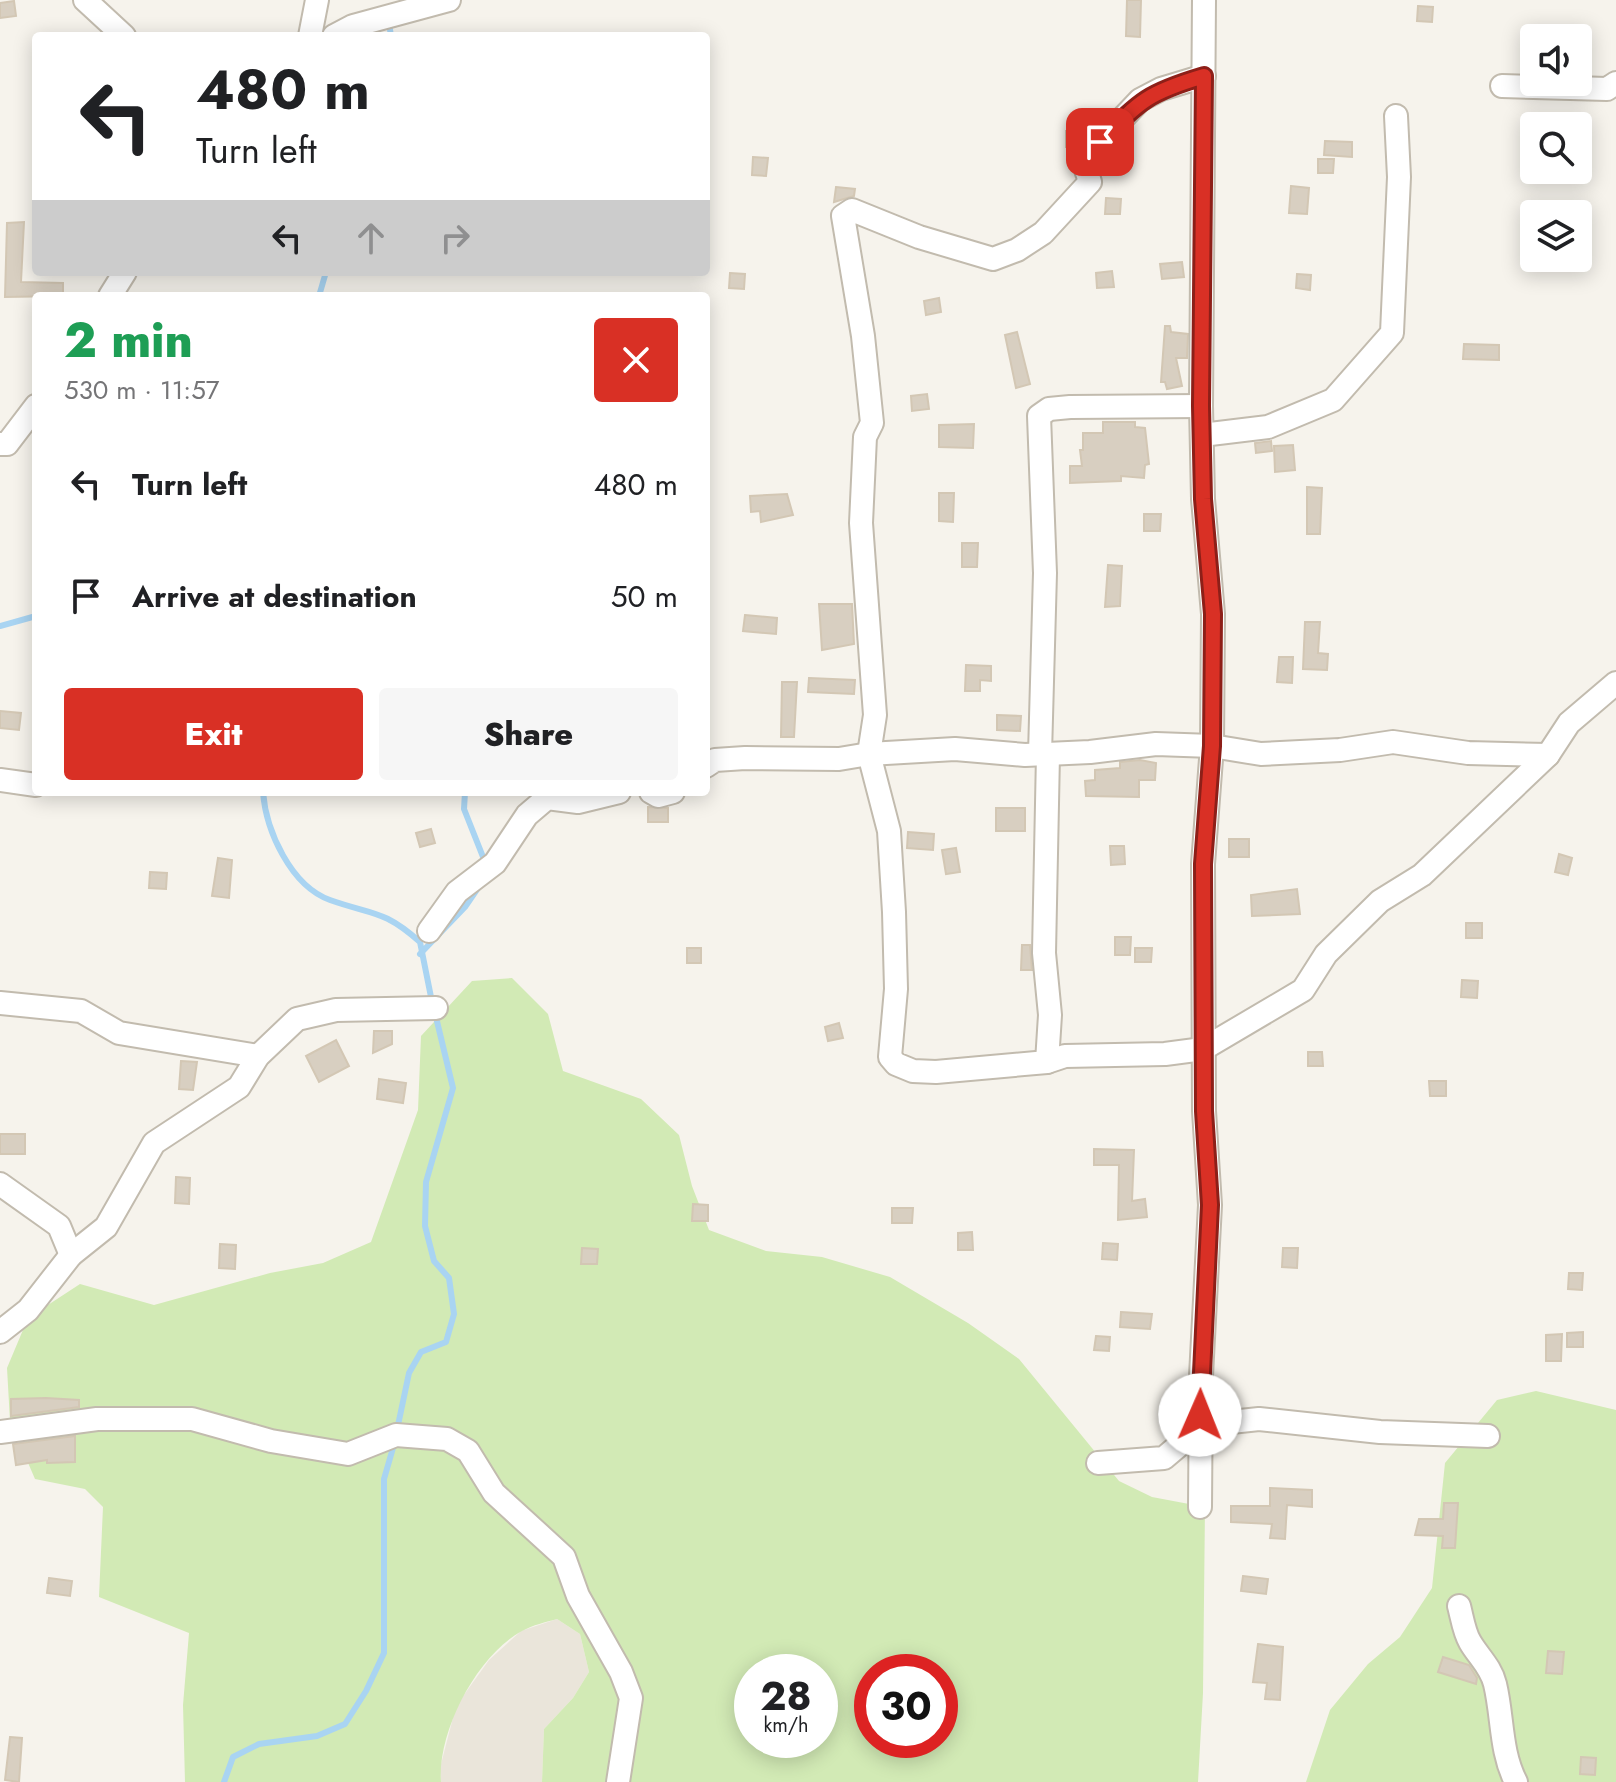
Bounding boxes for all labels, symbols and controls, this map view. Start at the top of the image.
map controls [1520,24,1592,272]
button: sound [1520,24,1592,96]
text: 480 m [196,49,370,130]
icon: left [64,64,168,168]
pin [1066,108,1134,176]
button: search [1520,112,1592,184]
icon: arrive [1078,120,1122,164]
text: Turn left [196,124,317,176]
button: layers [1520,200,1592,272]
icon: left [265,216,309,260]
icon: ahead [349,216,393,260]
icon: right [433,216,477,260]
text: 2 min [64,306,193,375]
button: close [594,318,678,402]
text: 530 m · 11:57 [64,371,219,409]
icon: left [64,462,108,506]
text: Turn left [132,463,247,506]
text: 480 m [594,463,678,506]
icon: arrive [64,574,108,618]
text: Arrive at destination [132,575,417,618]
text: 50 m [611,575,678,618]
button: Exit [64,688,363,780]
button: Share [379,688,678,780]
position arrow [1158,1373,1242,1457]
speed limit sign: 30 [854,1654,958,1758]
text: 28 [760,1667,812,1725]
text: km/h [763,1711,809,1740]

